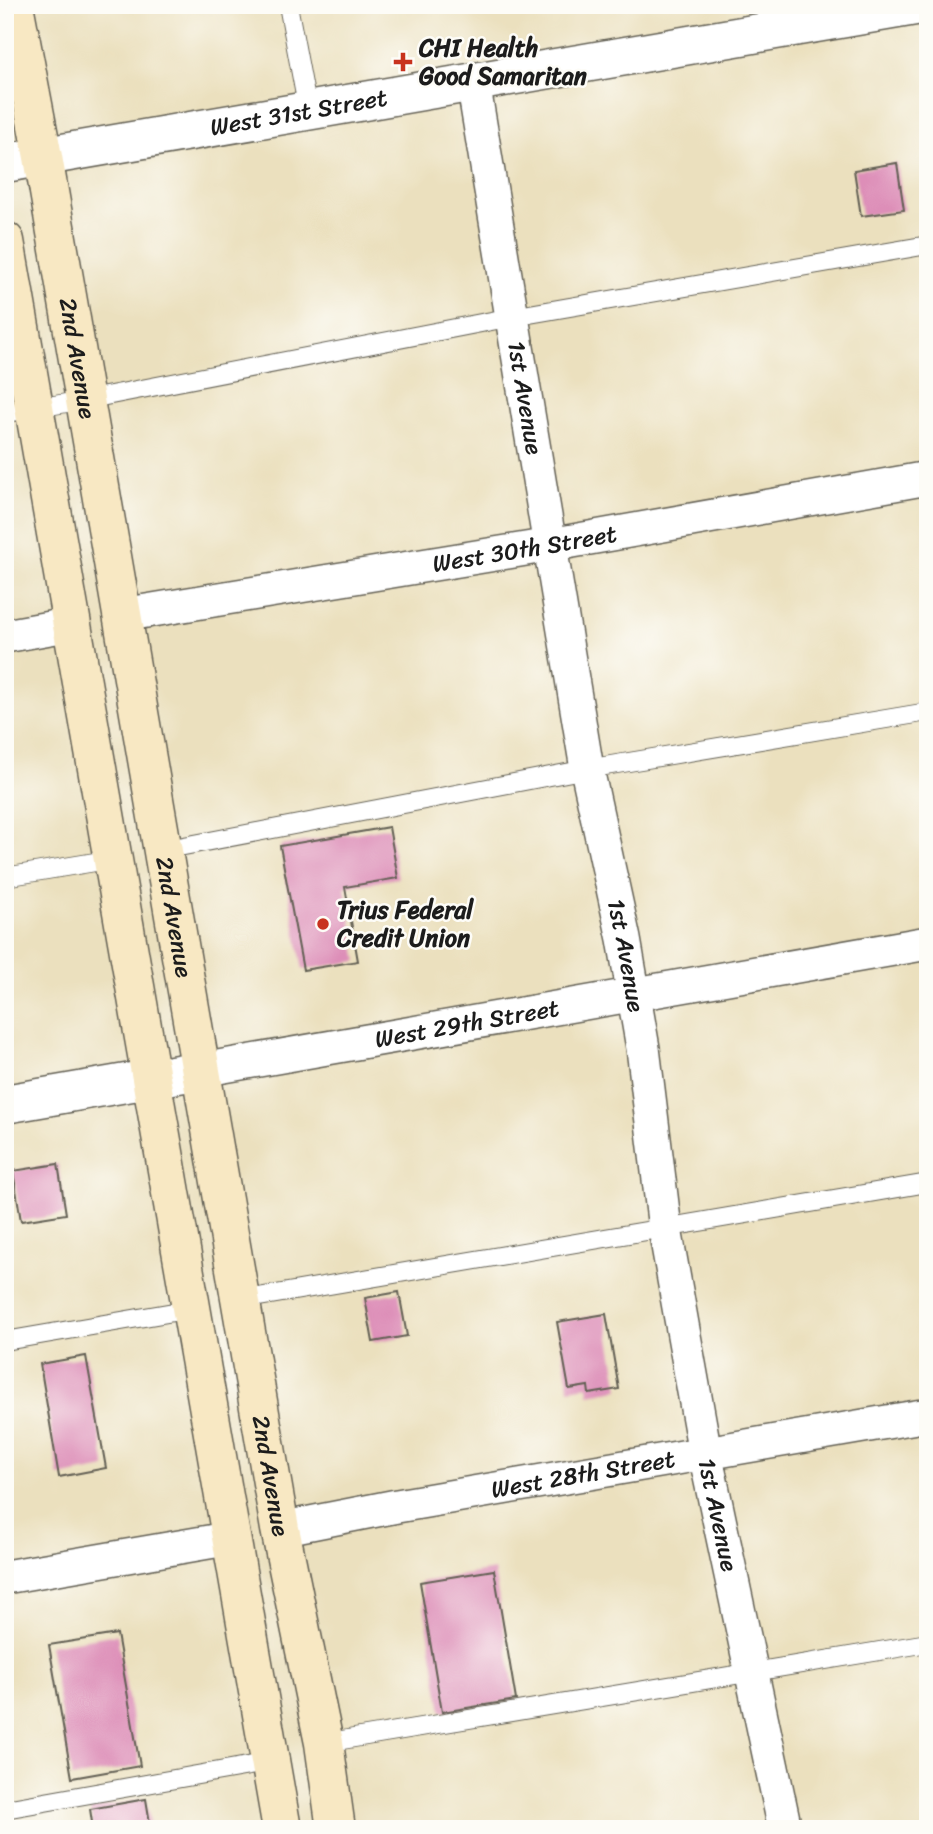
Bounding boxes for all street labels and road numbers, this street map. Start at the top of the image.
street label: West 31st Street [207,76,391,148]
street label: 2nd Avenue [47,294,109,423]
street label: 1st Avenue [495,338,556,458]
street label: West 30th Street [429,513,620,585]
street label: 2nd Avenue [143,853,205,981]
street label: 1st Avenue [595,895,657,1016]
street label: West 29th Street [372,987,562,1060]
street label: 2nd Avenue [240,1412,302,1541]
street label: West 28th Street [488,1438,678,1511]
street label: 1st Avenue [686,1454,751,1576]

